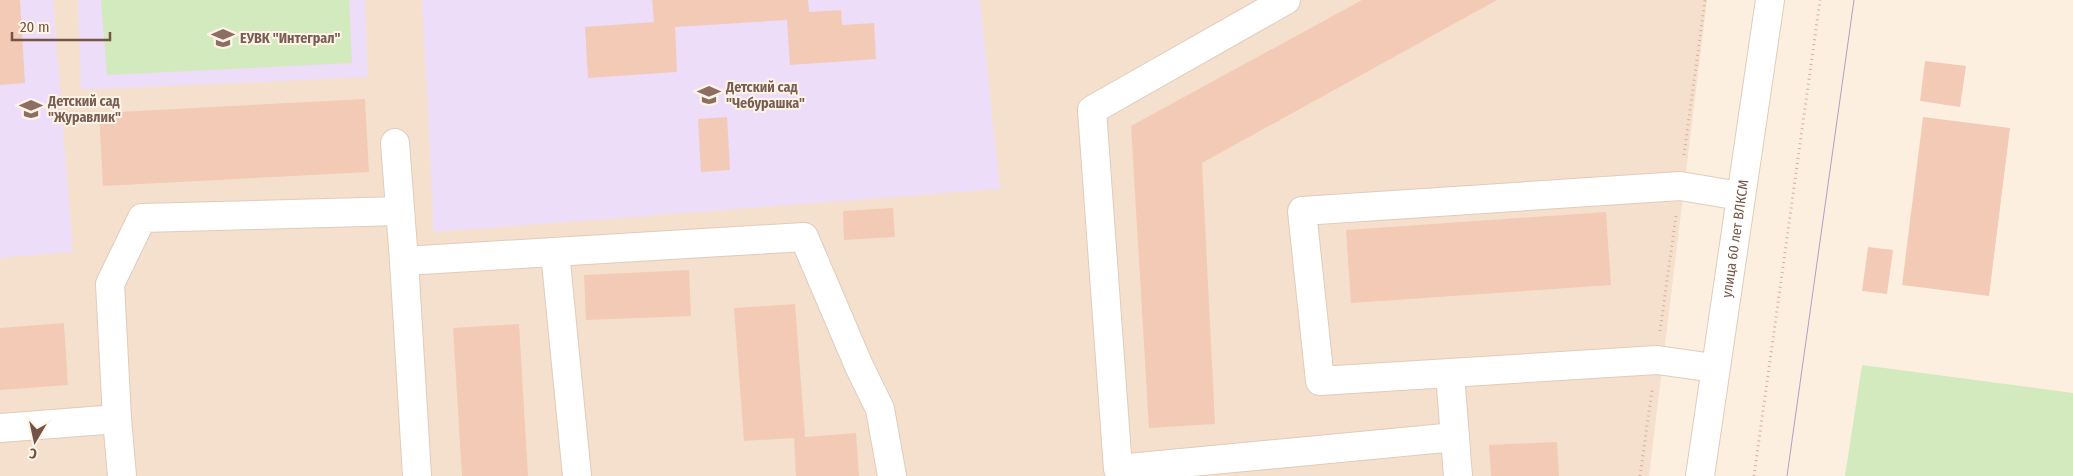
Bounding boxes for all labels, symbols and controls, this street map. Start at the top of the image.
scale bar [12,10,110,42]
text: 20 m [20,18,50,36]
school or university icon: ЕУВК "Интеграл" [210,25,236,51]
place label: ЕУВК "Интеграл" [240,30,340,47]
place label: Детский сад "Чебурашка" [725,79,805,112]
school or university icon: Детский сад "Чебурашка" [696,82,722,108]
place label: Детский сад "Журавлик" [47,93,121,126]
school or university icon: Детский сад "Журавлик" [18,96,44,122]
street label: улица 60 лет ВЛКСМ [1718,178,1752,299]
north arrow [10,416,60,466]
text: С [27,444,38,462]

